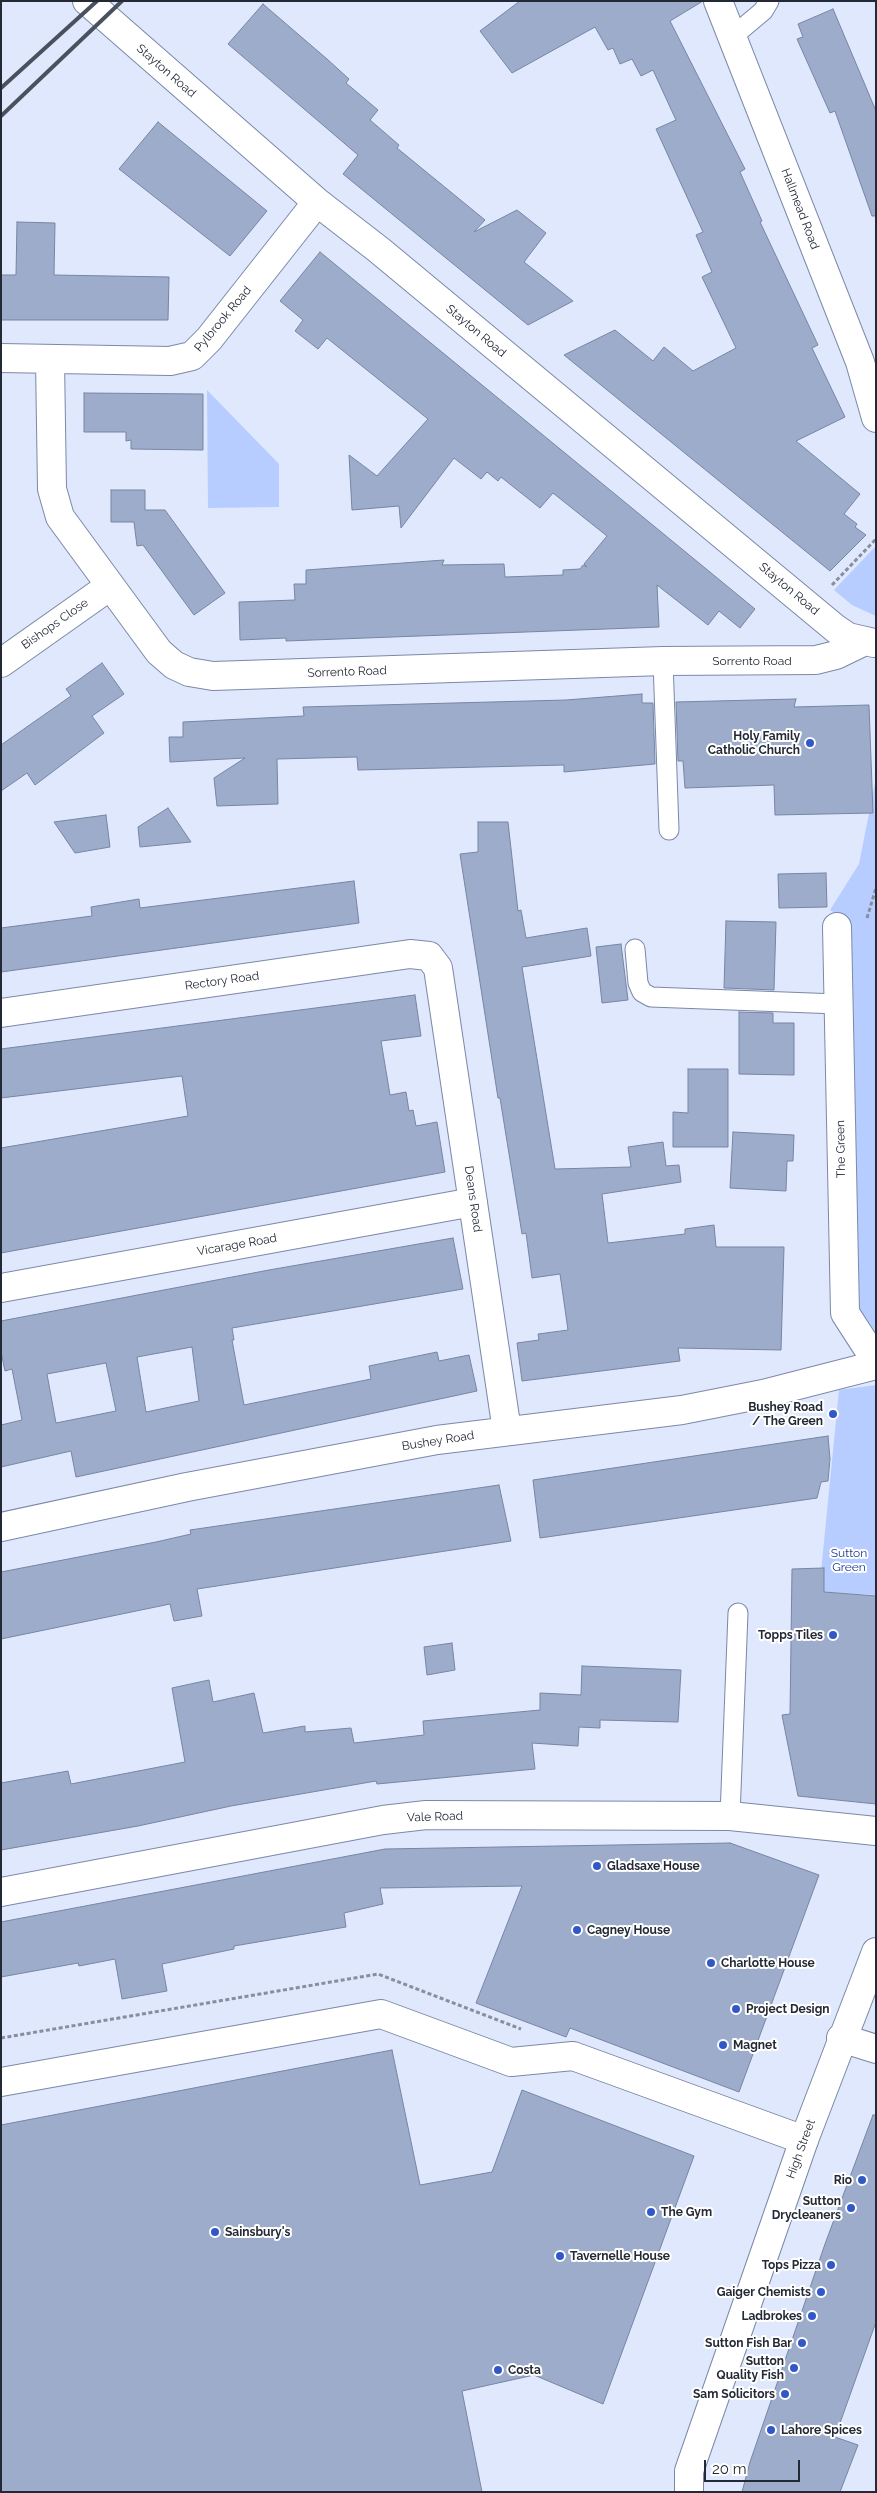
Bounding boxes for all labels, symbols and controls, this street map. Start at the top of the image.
street label: Stayton Road [133,41,199,101]
street label: Hallmead Road [778,166,822,252]
street label: Pylbrook Road [191,283,255,355]
street label: Stayton Road [443,302,509,360]
street label: Stayton Road [756,560,822,618]
street label: Bishops Close [19,596,91,652]
street label: Sorrento Road [712,654,792,668]
street label: Sorrento Road [307,663,387,681]
place label: Holy Family Catholic Church [708,729,800,757]
marker: Holy Family Catholic Church [804,737,816,749]
street label: Rectory Road [184,969,260,993]
street label: The Green [833,1120,849,1178]
street label: Deans Road [461,1165,485,1233]
street label: Vicarage Road [196,1231,278,1259]
place label: Bushey Road / The Green [748,1400,823,1428]
marker: Bushey Road / The Green [827,1408,839,1420]
street label: Bushey Road [401,1428,475,1454]
park label: Sutton Green [831,1546,867,1574]
place label: Topps Tiles [758,1628,823,1642]
marker: Topps Tiles [827,1629,839,1641]
street label: Vale Road [407,1809,463,1825]
place label: Gladsaxe House [607,1859,700,1873]
marker: Gladsaxe House [591,1860,603,1872]
place label: Cagney House [587,1923,670,1937]
marker: Cagney House [571,1924,583,1936]
place label: Charlotte House [721,1956,815,1970]
marker: Charlotte House [705,1957,717,1969]
place label: Project Design [746,2002,830,2016]
marker: Project Design [730,2003,742,2015]
place label: Magnet [733,2038,777,2052]
marker: Magnet [717,2039,729,2051]
street label: High Street [784,2117,818,2181]
place label: Rio [834,2173,852,2187]
marker: Rio [856,2174,868,2186]
place label: Sutton Drycleaners [772,2194,841,2222]
marker: Sutton Drycleaners [845,2202,857,2214]
place label: The Gym [661,2205,712,2219]
marker: The Gym [645,2206,657,2218]
place label: Sainsbury's [225,2225,290,2239]
marker: Sainsbury's [209,2226,221,2238]
place label: Tavernelle House [570,2249,670,2263]
marker: Tavernelle House [554,2250,566,2262]
place label: Tops Pizza [762,2258,821,2272]
marker: Tops Pizza [825,2259,837,2271]
place label: Gaiger Chemists [717,2285,811,2299]
marker: Gaiger Chemists [815,2286,827,2298]
place label: Ladbrokes [741,2309,802,2323]
marker: Ladbrokes [806,2310,818,2322]
place label: Sutton Fish Bar [705,2336,792,2350]
marker: Sutton Fish Bar [796,2337,808,2349]
place label: Sutton Quality Fish [717,2354,784,2382]
marker: Sutton Quality Fish [788,2362,800,2374]
place label: Costa [508,2363,541,2377]
marker: Costa [492,2364,504,2376]
place label: Sam Solicitors [693,2387,775,2401]
marker: Sam Solicitors [779,2388,791,2400]
place label: Lahore Spices [781,2423,862,2437]
marker: Lahore Spices [765,2424,777,2436]
scale bar [707,2450,803,2482]
text: 20 m [712,2460,747,2478]

